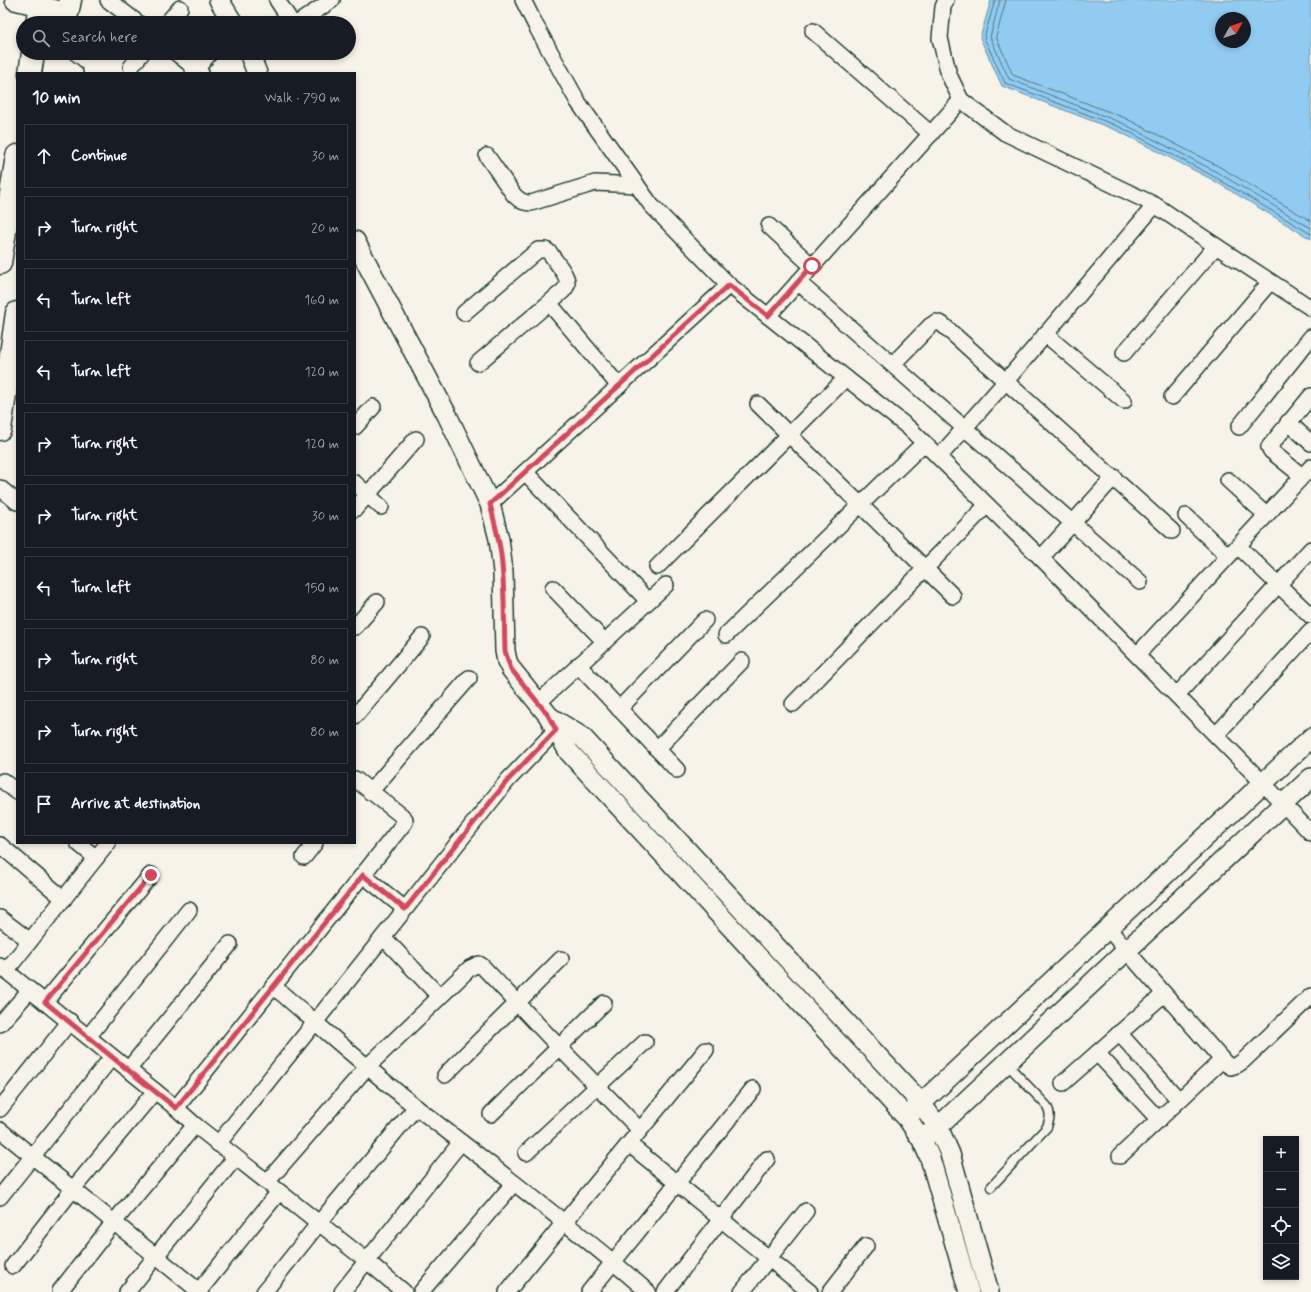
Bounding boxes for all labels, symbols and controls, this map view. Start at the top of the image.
north arrow [1215,12,1251,48]
search box [16,16,356,60]
icon: search [30,27,52,49]
text: Search here [62,28,138,48]
text: 10 min [32,87,81,109]
text: Walk · 790 m [265,90,340,107]
icon: ahead [33,145,55,167]
text: Continue [71,146,127,166]
text: 30 m [312,148,339,165]
icon: right [33,217,55,239]
text: Turn right [71,218,138,238]
text: 20 m [311,220,339,237]
route start [803,257,821,275]
icon: left [33,289,55,311]
text: Turn left [71,290,131,310]
text: 160 m [304,292,339,309]
icon: left [33,361,55,383]
text: Turn left [71,362,131,382]
text: 120 m [305,364,339,381]
icon: right [33,433,55,455]
text: Turn right [71,434,138,454]
text: 120 m [305,436,339,453]
icon: right [33,505,55,527]
text: Turn right [71,506,138,526]
text: 30 m [312,508,339,525]
icon: left [33,577,55,599]
text: Turn left [71,578,131,598]
text: 150 m [305,580,339,597]
icon: right [33,649,55,671]
text: Turn right [71,650,138,670]
text: 80 m [310,652,339,669]
icon: right [33,721,55,743]
text: Turn right [71,722,138,742]
text: 80 m [310,724,339,741]
icon: arrive [33,793,55,815]
text: Arrive at destination [71,794,200,814]
route end [142,866,160,884]
map controls [1263,1136,1299,1280]
button: + [1263,1136,1299,1172]
button: − [1263,1172,1299,1208]
button: locate [1263,1208,1299,1244]
button: layers [1263,1244,1299,1280]

